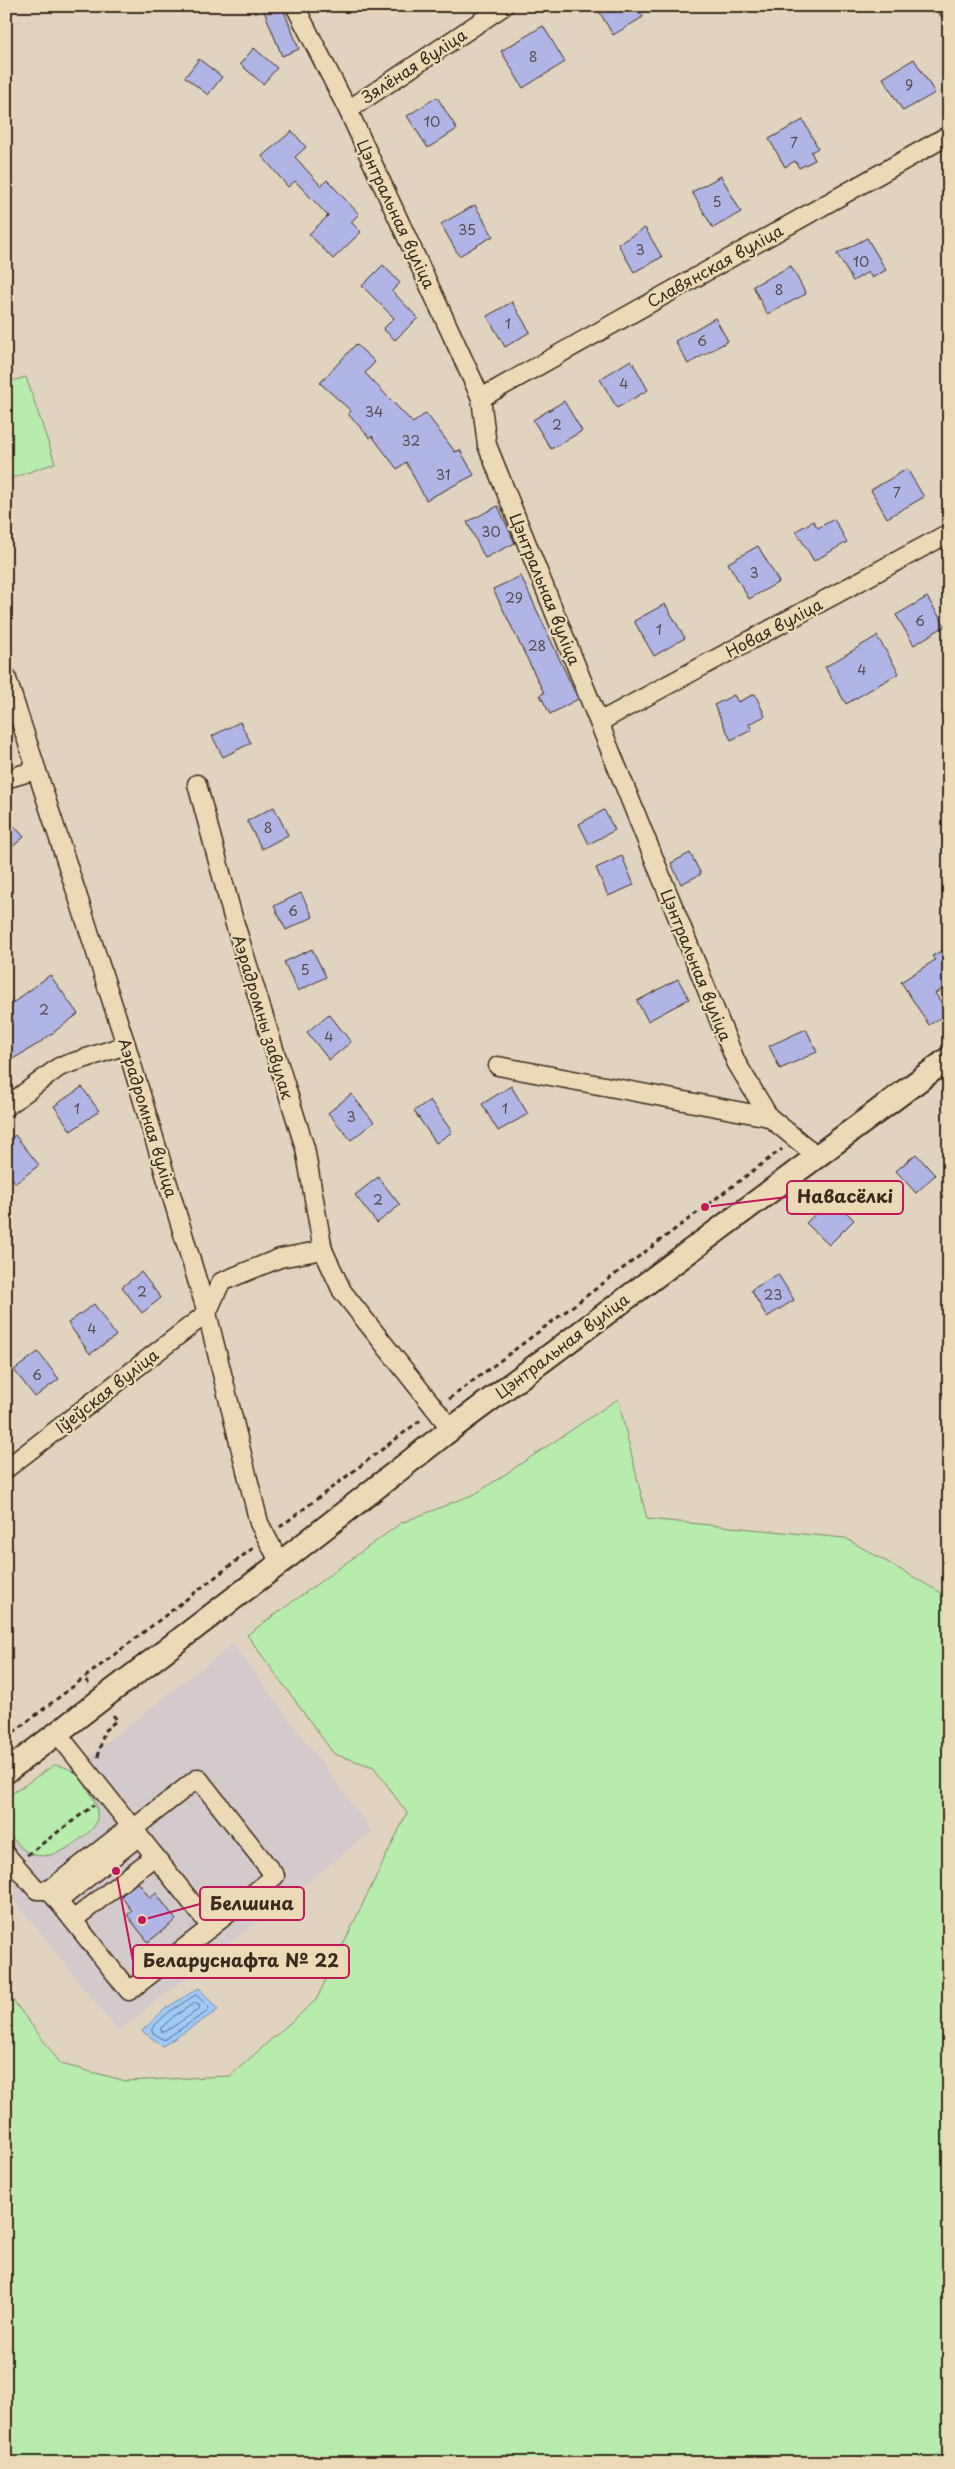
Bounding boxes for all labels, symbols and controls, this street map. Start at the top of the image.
street label: Зялёная вуліца [356,22,471,108]
house number: 8 [529,46,537,67]
house number: 9 [905,74,913,95]
house number: 10 [424,111,440,132]
house number: 7 [790,132,798,153]
street label: Цэнтральная вуліца [352,135,442,292]
house number: 5 [712,191,722,212]
street label: Славянская вуліца [642,218,787,313]
house number: 35 [458,219,476,240]
house number: 3 [635,239,645,260]
house number: 10 [853,251,869,272]
house number: 8 [775,279,783,300]
house number: 1 [505,313,511,334]
house number: 6 [697,330,707,351]
house number: 4 [619,373,629,394]
house number: 34 [365,401,383,422]
house number: 2 [552,414,562,435]
house number: 32 [402,430,420,451]
house number: 31 [436,464,450,485]
house number: 7 [893,482,901,503]
street label: Цэнтральная вуліца [504,509,588,669]
house number: 30 [481,521,501,542]
house number: 3 [749,562,759,583]
house number: 29 [505,587,523,608]
street label: Новая вуліца [721,591,827,663]
house number: 6 [915,610,925,631]
house number: 1 [656,619,662,640]
house number: 28 [528,635,546,656]
house number: 4 [857,659,867,680]
house number: 8 [264,817,272,838]
street label: Цэнтральная вуліца [655,885,739,1045]
house number: 6 [288,900,298,921]
street label: Аэрадромны завулак [227,931,301,1102]
house number: 5 [300,959,310,980]
house number: 2 [39,999,49,1020]
house number: 4 [324,1026,334,1047]
street label: Аэрадромная вуліца [113,1035,185,1201]
house number: 1 [74,1098,80,1119]
house number: 1 [502,1098,508,1119]
house number: 3 [346,1106,356,1127]
callout: Навасёлкі [787,1181,903,1214]
text: Навасёлкі [797,1182,893,1209]
house number: 2 [373,1189,383,1210]
house number: 2 [137,1281,147,1302]
house number: 23 [764,1284,782,1305]
street label: Цэнтральная вуліца [489,1287,634,1404]
house number: 4 [87,1318,97,1339]
street label: Іўеўская вуліца [50,1342,163,1438]
house number: 6 [32,1364,42,1385]
callout: Белшина [200,1887,304,1920]
text: Белшина [210,1889,294,1916]
callout: Беларуснафта № 22 [133,1945,349,1978]
text: Беларуснафта № 22 [143,1946,339,1973]

